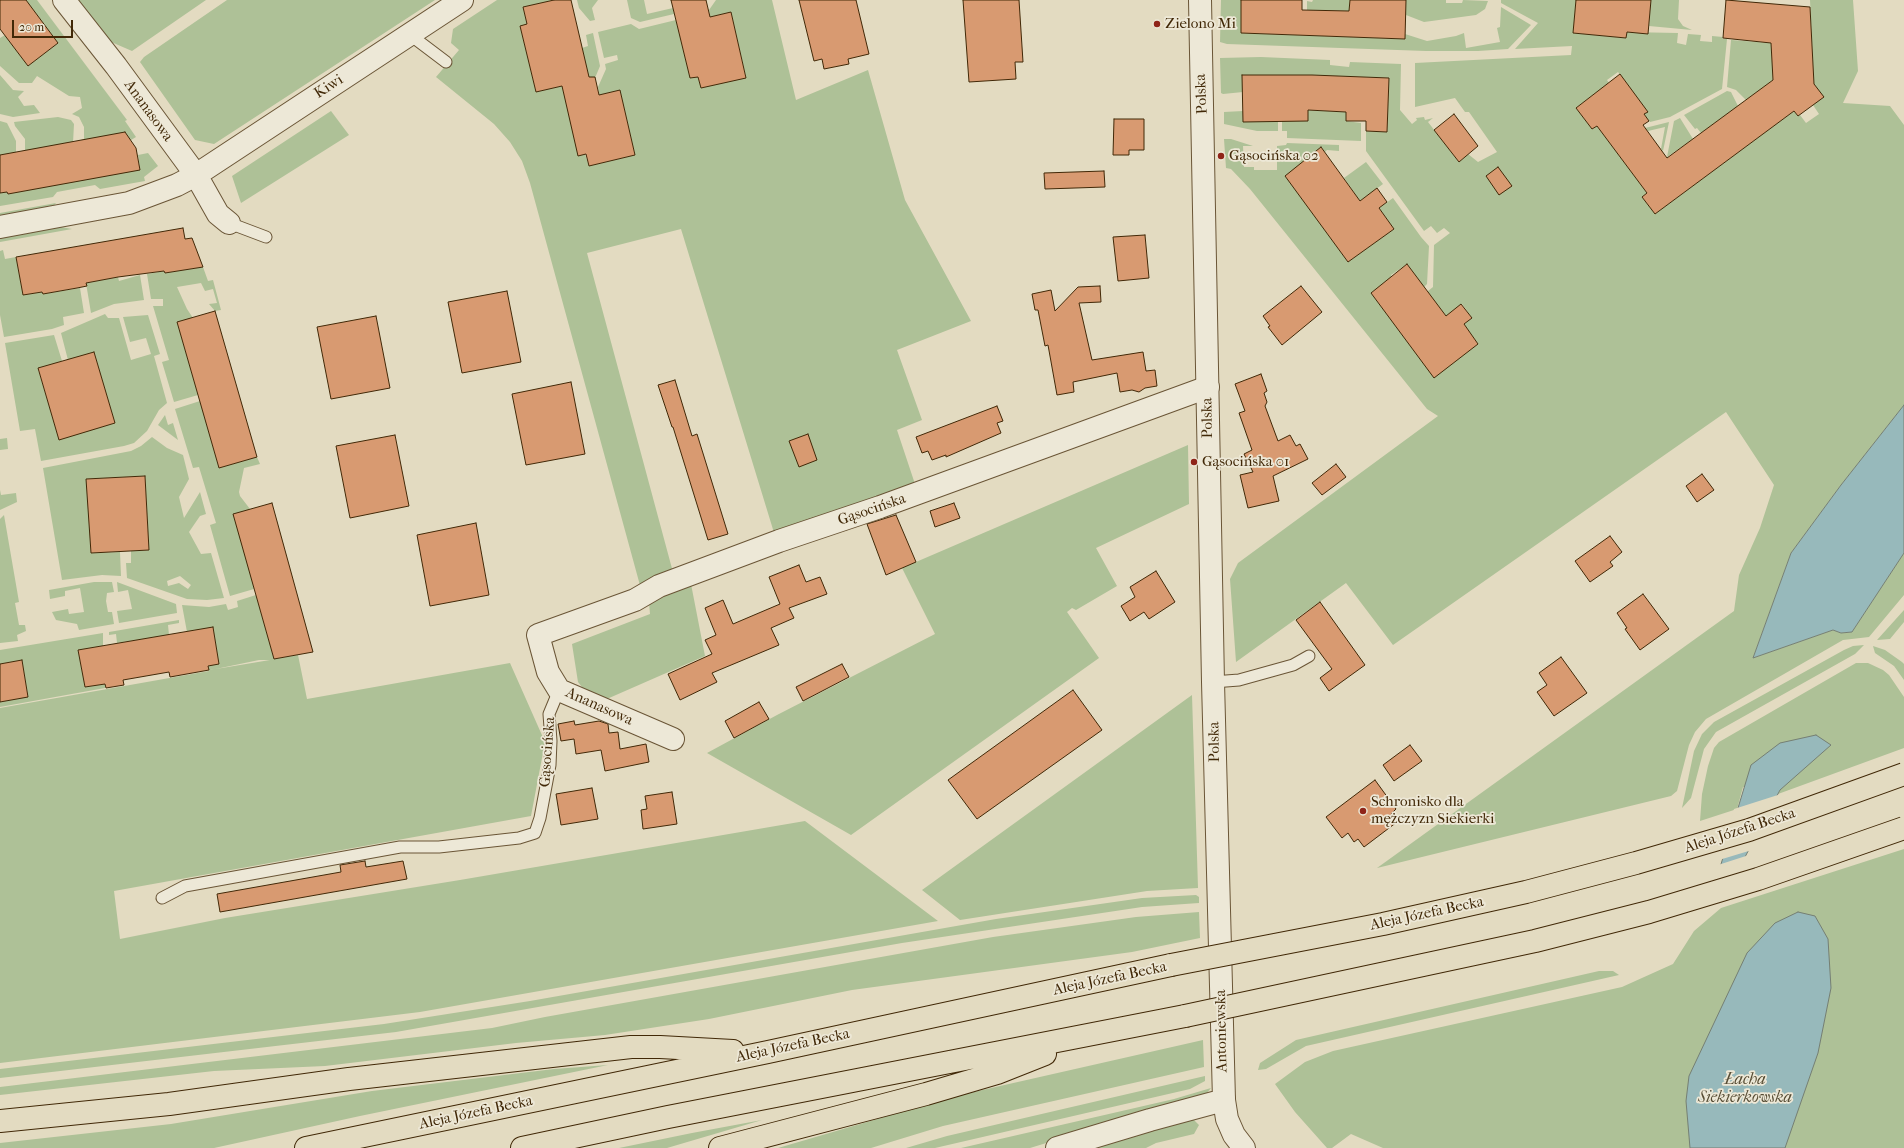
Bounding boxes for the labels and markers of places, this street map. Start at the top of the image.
place label: Zielono Mi [1165,15,1236,33]
marker: Zielono Mi [1152,19,1162,29]
place label: Gąsocińska 02 [1229,147,1319,165]
marker: Gąsocińska 02 [1216,151,1226,161]
place label: Gąsocińska 01 [1202,453,1289,471]
marker: Gąsocińska 01 [1189,457,1199,467]
place label: Schronisko dla mężczyzn Siekierki [1371,793,1495,828]
marker: Schronisko dla mężczyzn Siekierki [1358,806,1368,816]

